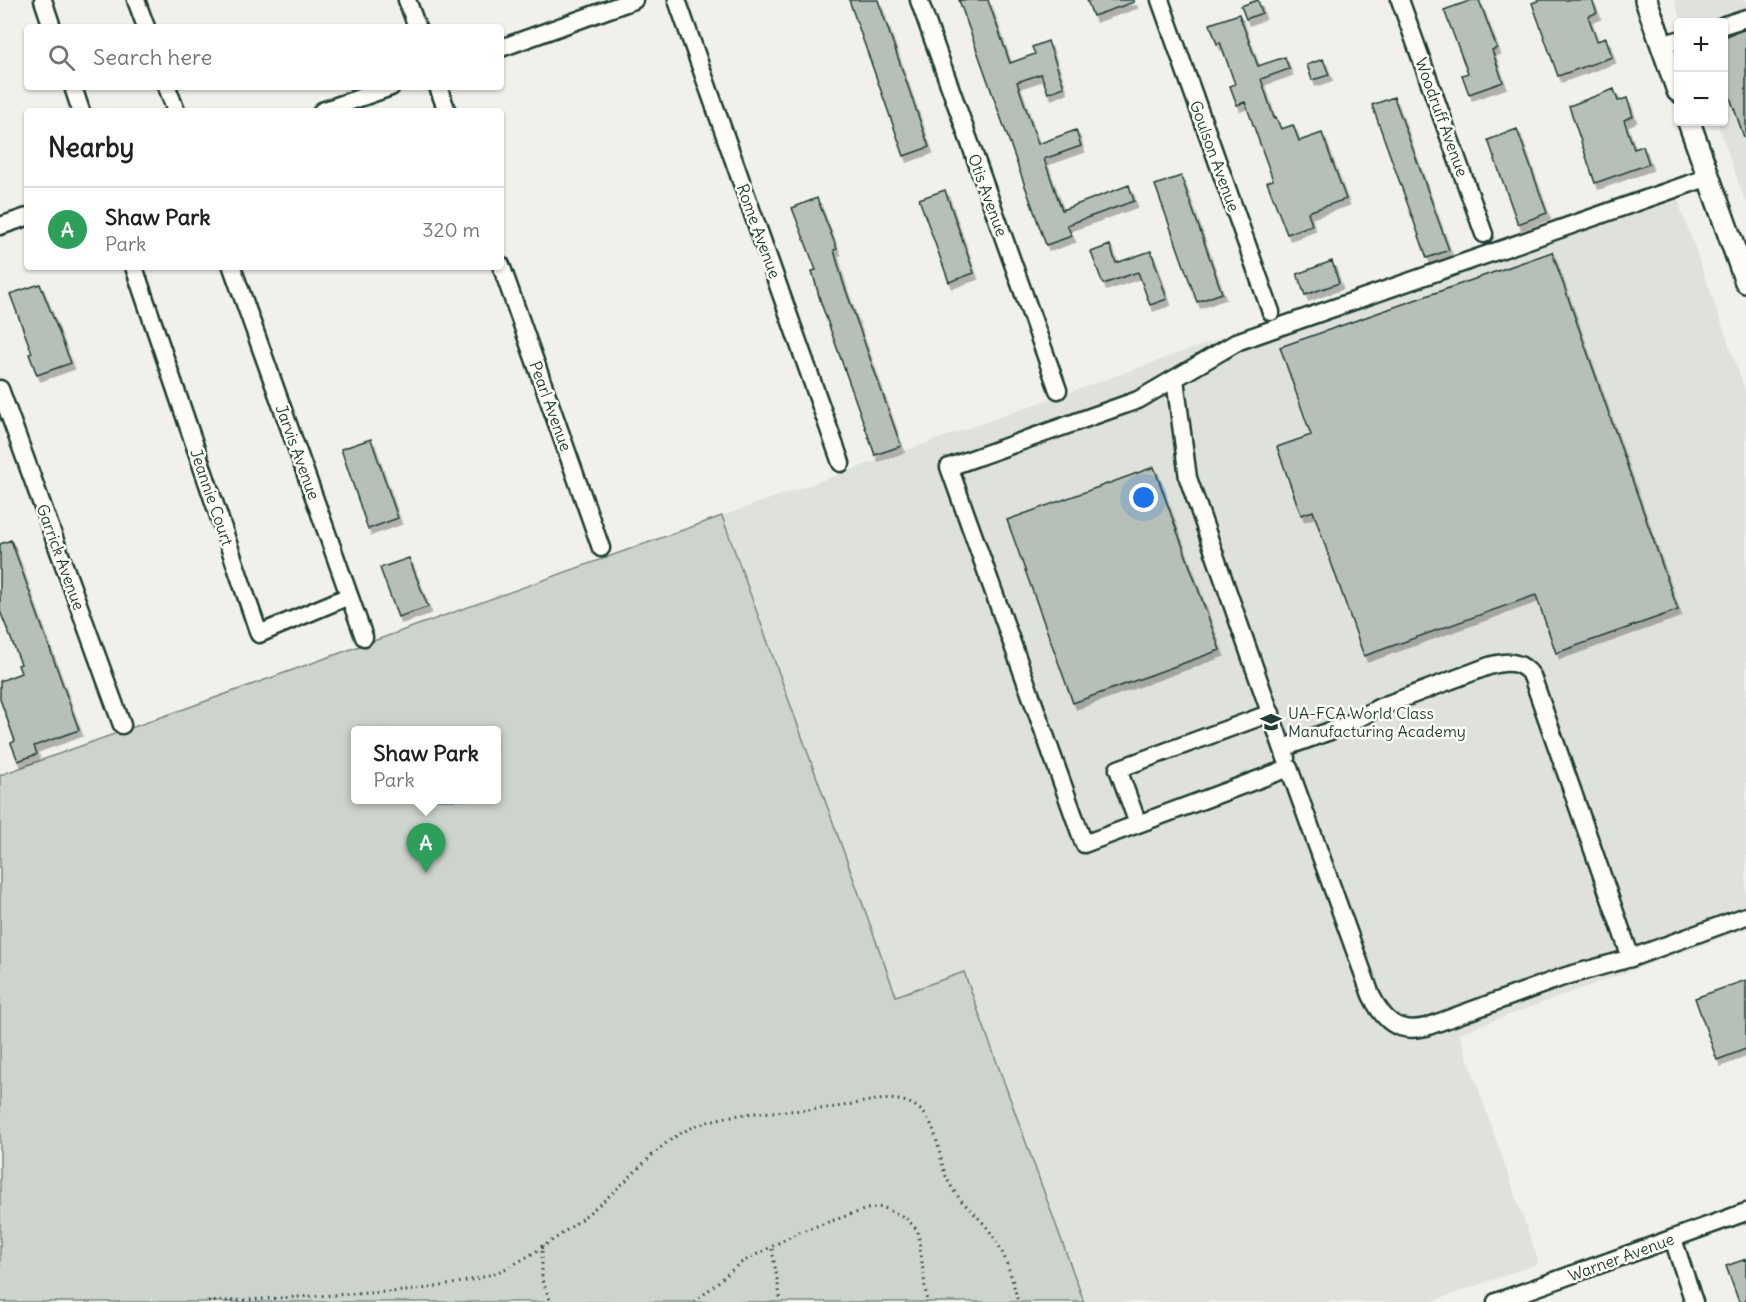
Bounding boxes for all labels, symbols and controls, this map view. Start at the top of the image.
map controls [1674,18,1728,126]
button: + [1674,18,1728,72]
search box [24,24,504,90]
icon: search [45,41,78,74]
text: Search here [93,43,212,71]
street label: Woodruff Avenue [1411,55,1473,179]
button: − [1674,72,1728,126]
street label: Goulson Avenue [1186,98,1244,214]
text: Nearby [48,131,134,164]
street label: Otis Avenue [964,151,1012,239]
street label: Rome Avenue [733,181,785,281]
text: Shaw Park [105,203,210,231]
text: A [61,217,74,242]
text: 320 m [422,217,480,242]
text: Park [105,231,146,256]
street label: Pearl Avenue [525,358,577,454]
street label: Jarvis Avenue [272,402,324,502]
street label: Jeannie Court [186,446,238,549]
your location [1129,483,1158,512]
street label: Garrick Avenue [33,501,89,613]
place label: UA-FCA World Class Manufacturing Academy [1288,703,1466,741]
school or university icon: UA-FCA World Class Manufacturing Academy [1259,710,1283,734]
popup [351,726,501,804]
text: Shaw Park [373,739,479,767]
text: Park [373,767,415,792]
pin: A [406,824,446,873]
street label: Warner Avenue [1565,1229,1677,1285]

